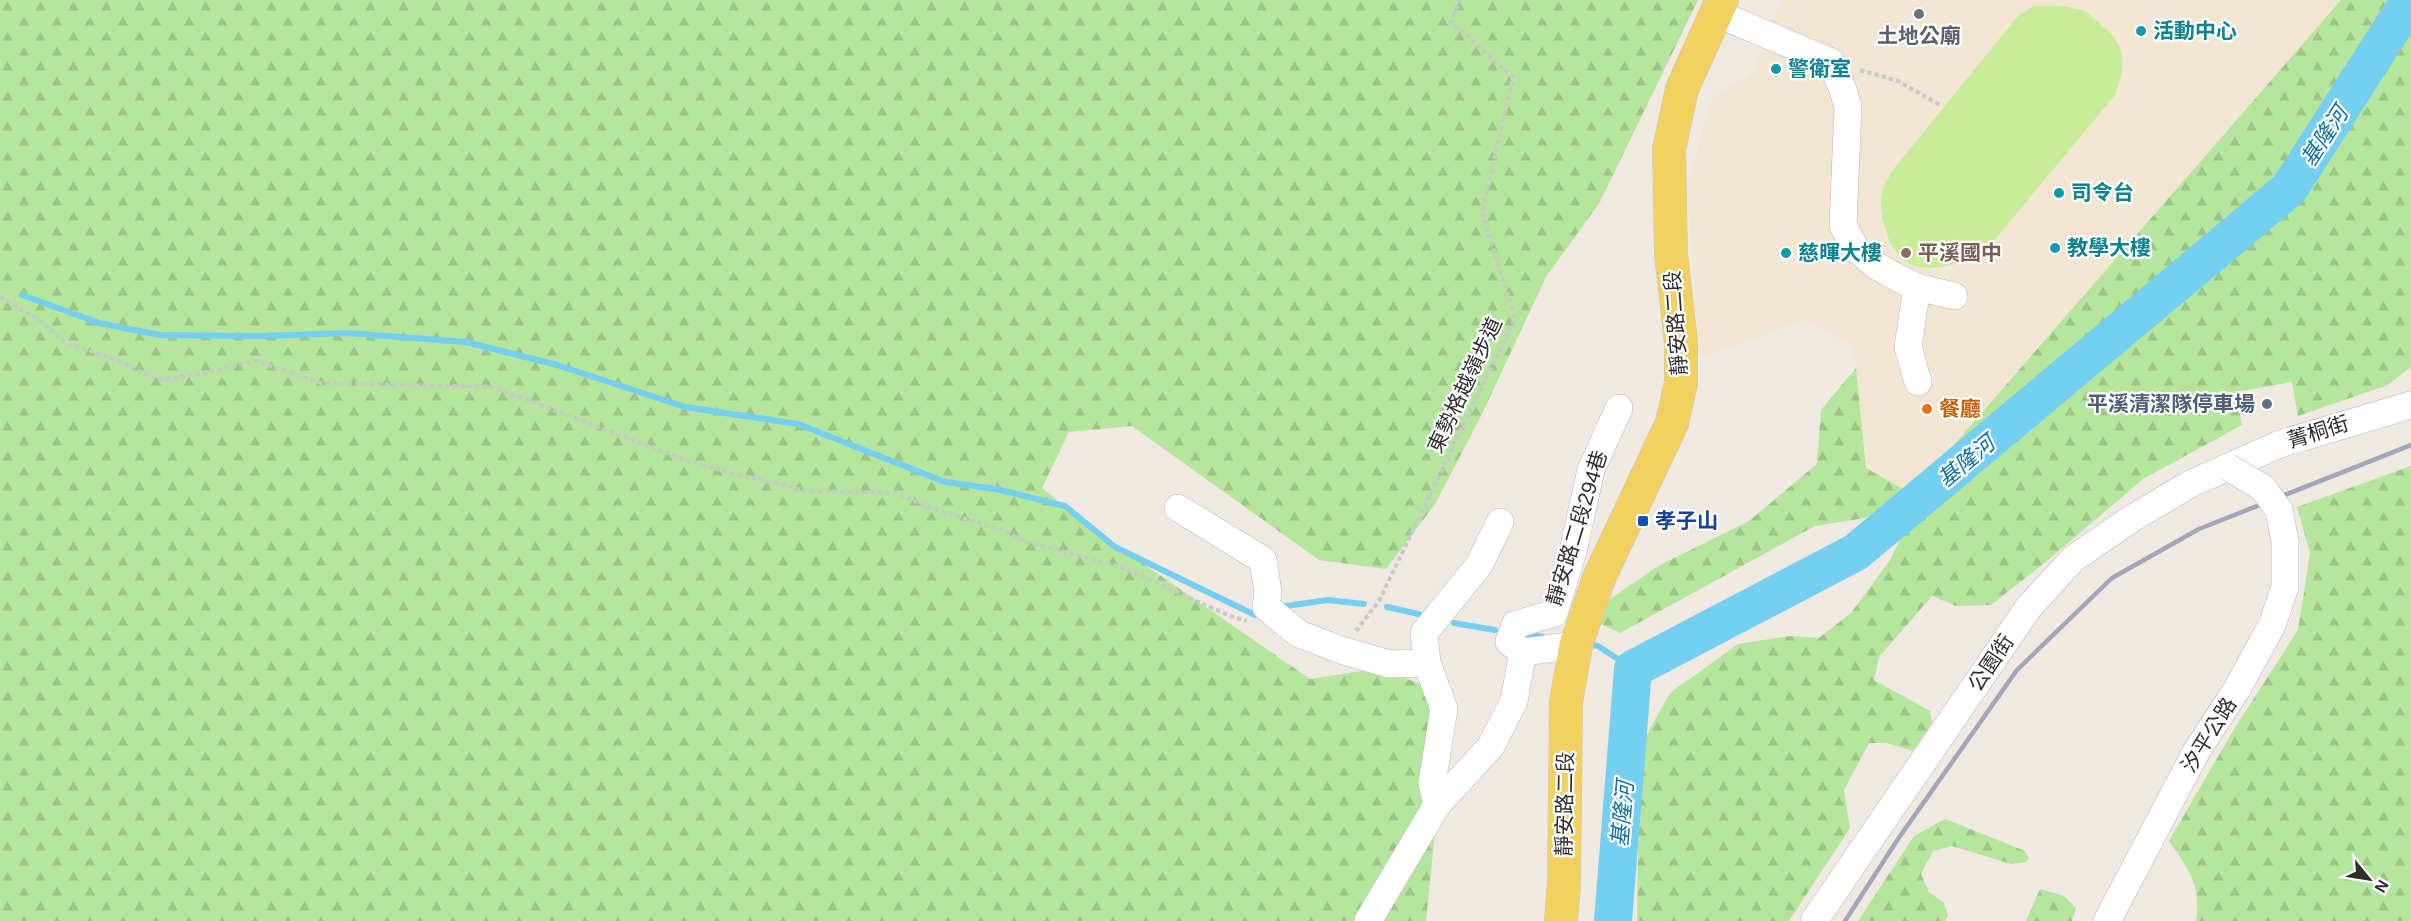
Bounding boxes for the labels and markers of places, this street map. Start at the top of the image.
marker: 土地公廟 [1912,7,1926,21]
place label: 活動中心 [2153,19,2237,42]
place label: 土地公廟 [1877,24,1961,47]
marker: 活動中心 [2134,24,2148,38]
place label: 警衛室 [1788,57,1851,80]
marker: 警衛室 [1769,62,1783,76]
place label: 司令台 [2071,181,2134,204]
marker: 司令台 [2052,186,2066,200]
place label: 教學大樓 [2067,236,2151,259]
place label: 慈暉大樓 [1798,241,1882,264]
place label: 平溪國中 [1918,241,2002,264]
marker: 教學大樓 [2048,241,2062,255]
marker: 慈暉大樓 [1779,246,1793,260]
marker: 平溪國中 [1899,246,1913,260]
place label: 平溪清潔隊停車場 [2087,392,2255,415]
place label: 餐廳 [1939,397,1981,420]
marker: 平溪清潔隊停車場 [2260,397,2274,411]
marker: 餐廳 [1920,402,1934,416]
place label: 孝子山 [1655,509,1718,532]
marker: 孝子山 [1636,514,1650,528]

